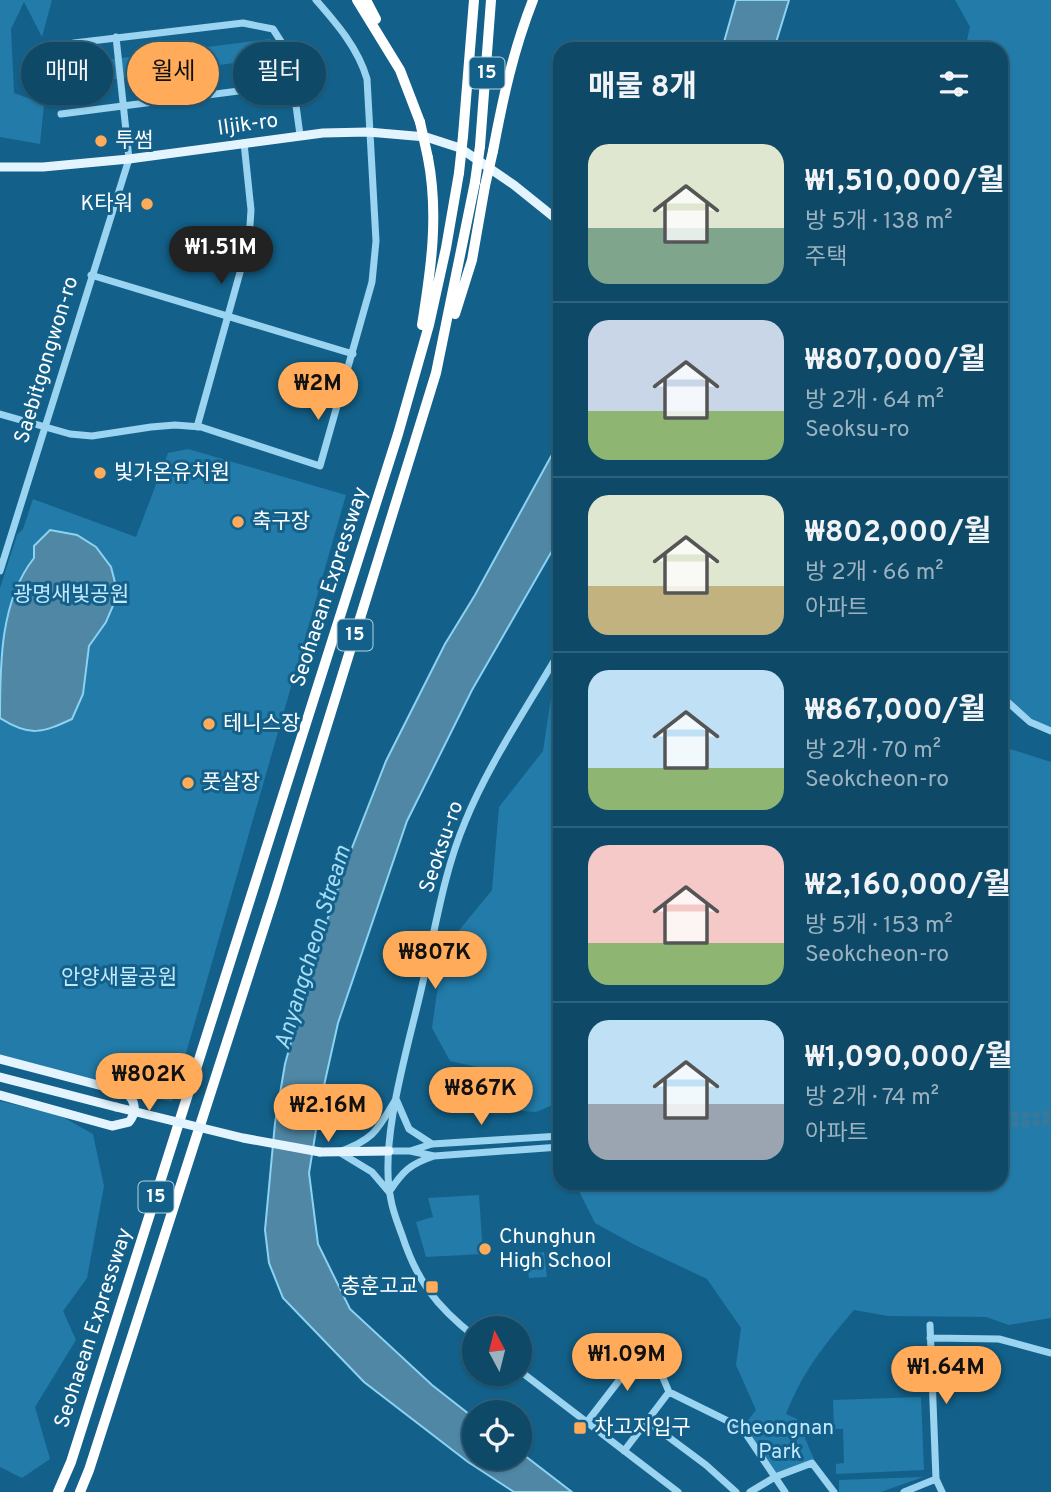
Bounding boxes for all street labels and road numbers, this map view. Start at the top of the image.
road number: 15 [470,58,504,88]
street label: Iljik-ro [216,107,280,143]
street label: Saebitgongwon-ro [9,273,85,447]
street label: Seohaean Expressway [285,484,375,690]
road number: 15 [338,620,372,650]
street label: Seoksu-ro [414,797,470,897]
road number: 15 [138,1182,174,1212]
street label: Seohaean Expressway [49,1225,139,1431]

